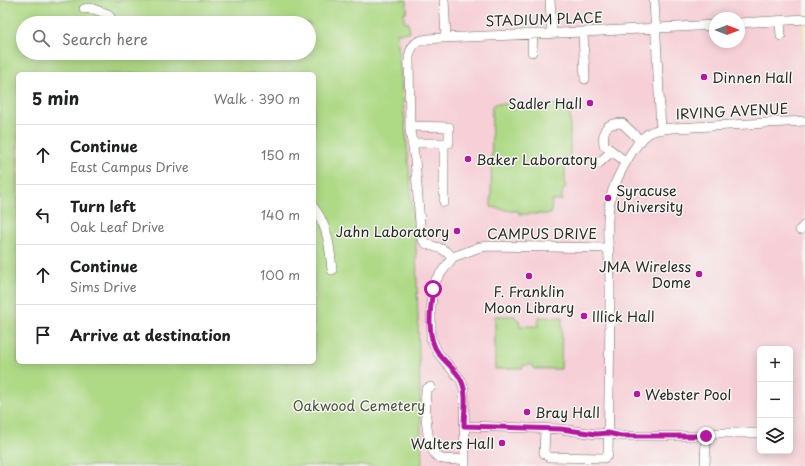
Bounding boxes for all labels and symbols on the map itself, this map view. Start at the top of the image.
street label: STADIUM PLACE [485,6,603,32]
north arrow [709,12,745,48]
place label: Dinnen Hall [712,67,792,88]
marker: Dinnen Hall [699,72,709,82]
place label: Sadler Hall [508,93,582,114]
marker: Sadler Hall [585,98,595,108]
street label: IRVING AVENUE [675,98,789,124]
place label: Baker Laboratory [476,149,597,170]
marker: Baker Laboratory [463,154,473,164]
place label: Syracuse University [616,180,683,217]
marker: Syracuse University [603,193,613,203]
place label: Jahn Laboratory [336,221,449,242]
street label: CAMPUS DRIVE [487,223,597,244]
marker: Jahn Laboratory [452,226,462,236]
place label: JMA Wireless Dome [599,256,691,293]
marker: JMA Wireless Dome [694,269,704,279]
marker: F. Franklin Moon Library [524,271,534,281]
route start [424,280,442,298]
place label: F. Franklin Moon Library [484,281,574,318]
place label: Illick Hall [592,306,655,327]
marker: Illick Hall [579,311,589,321]
place label: Webster Pool [645,384,731,405]
marker: Webster Pool [632,389,642,399]
park label: Oakwood Cemetery [293,395,425,416]
place label: Bray Hall [535,402,600,423]
marker: Bray Hall [522,407,532,417]
route end [697,427,715,445]
place label: Walters Hall [411,433,494,454]
marker: Walters Hall [497,438,507,448]

